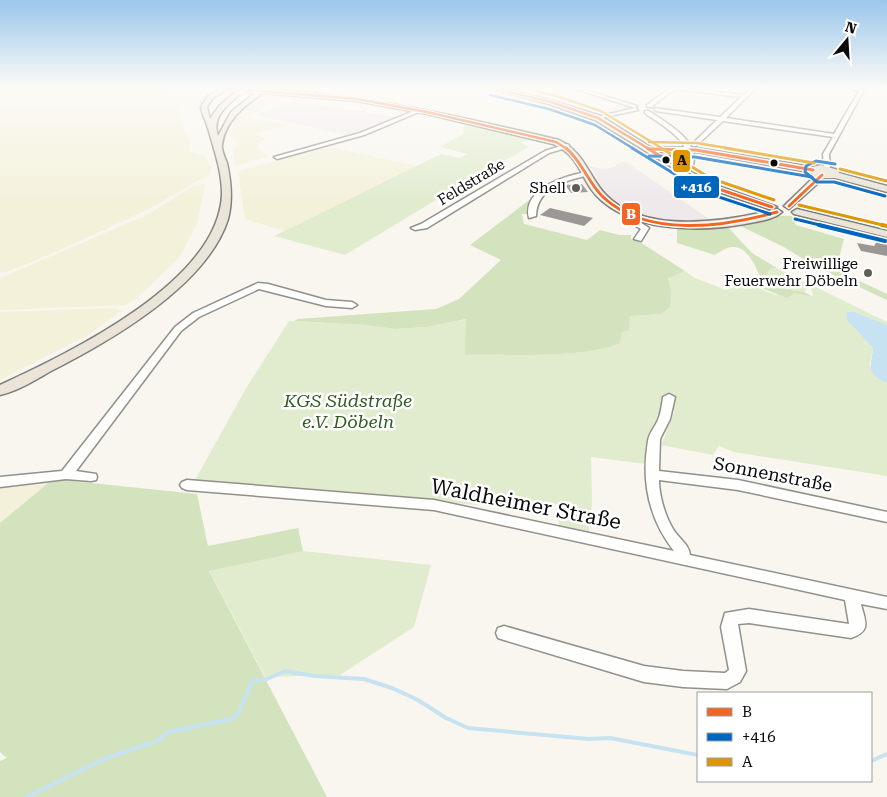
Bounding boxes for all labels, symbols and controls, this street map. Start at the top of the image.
north arrow [822,15,872,65]
text: N [843,18,859,37]
line badge: A [672,149,691,173]
text: A [677,152,687,168]
street label: Feldstraße [434,155,508,209]
unlabelled marker [661,155,671,165]
unlabelled marker [769,158,779,168]
line badge: +416 [673,175,720,199]
place label: Shell [530,179,566,197]
text: +416 [680,179,712,195]
marker: Shell [570,182,582,194]
line badge: B [621,202,641,226]
text: B [626,206,636,222]
place label: Freiwillige Feuerwehr Döbeln [725,255,858,290]
marker: Freiwillige Feuerwehr Döbeln [862,267,874,279]
park label: KGS Südstraße e.V. Döbeln [283,390,412,432]
street label: Sonnenstraße [712,452,834,496]
street label: Waldheimer Straße [429,474,623,534]
legend [697,692,872,782]
text: B [742,703,752,721]
text: +416 [742,728,776,746]
text: A [742,753,753,771]

